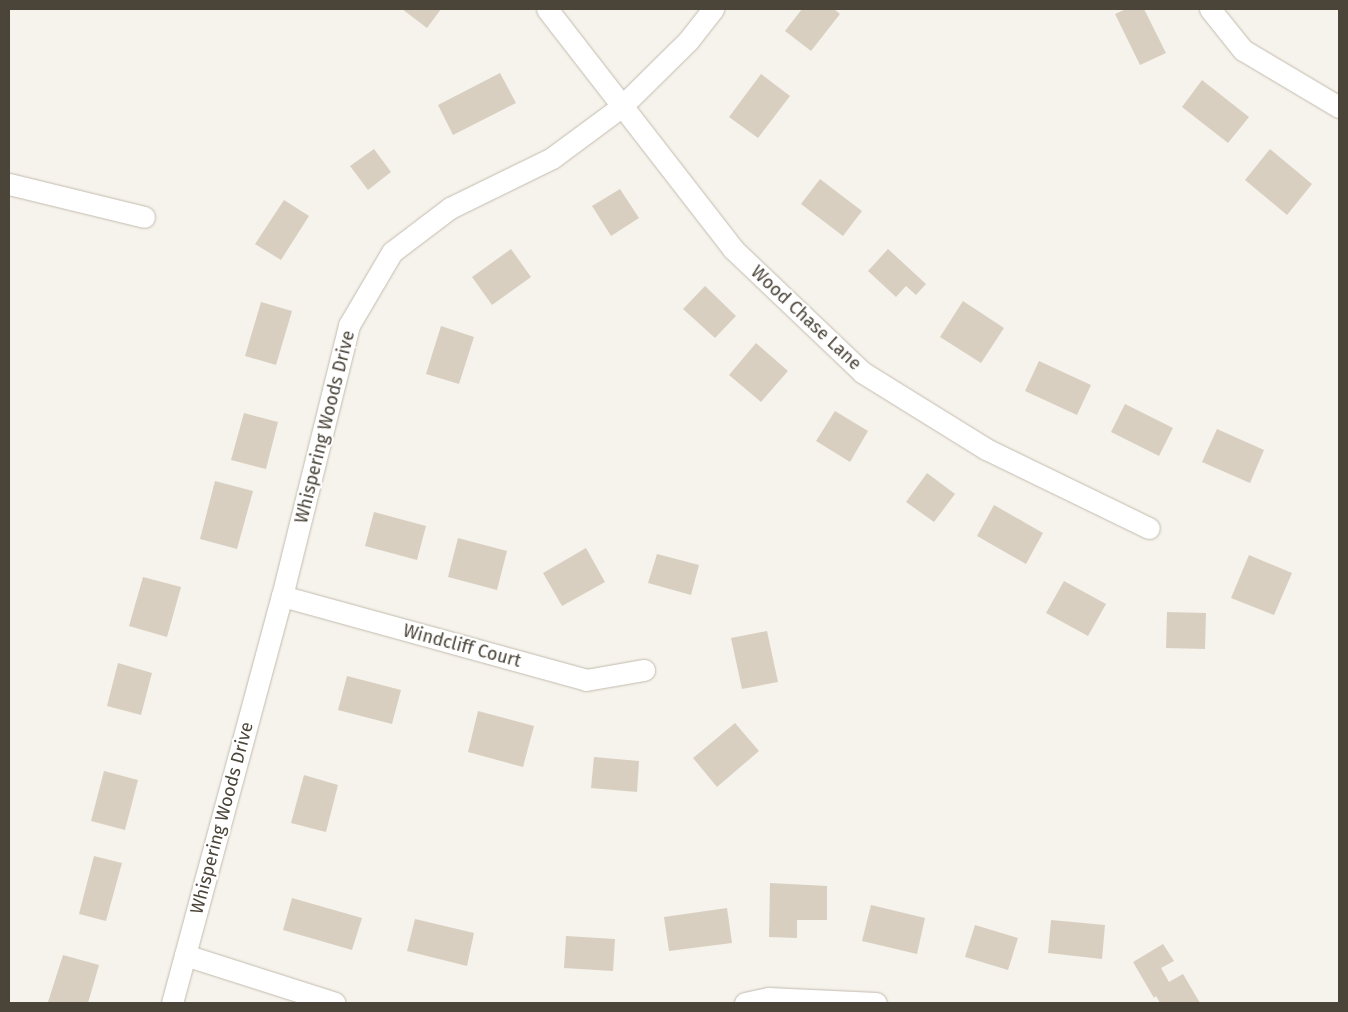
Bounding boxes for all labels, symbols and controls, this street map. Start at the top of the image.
street label: Wood Chase Lane [746,261,866,375]
street label: Whispering Woods Drive [291,328,359,526]
street label: Windcliff Court [401,620,523,672]
street label: Whispering Woods Drive [186,720,258,916]

